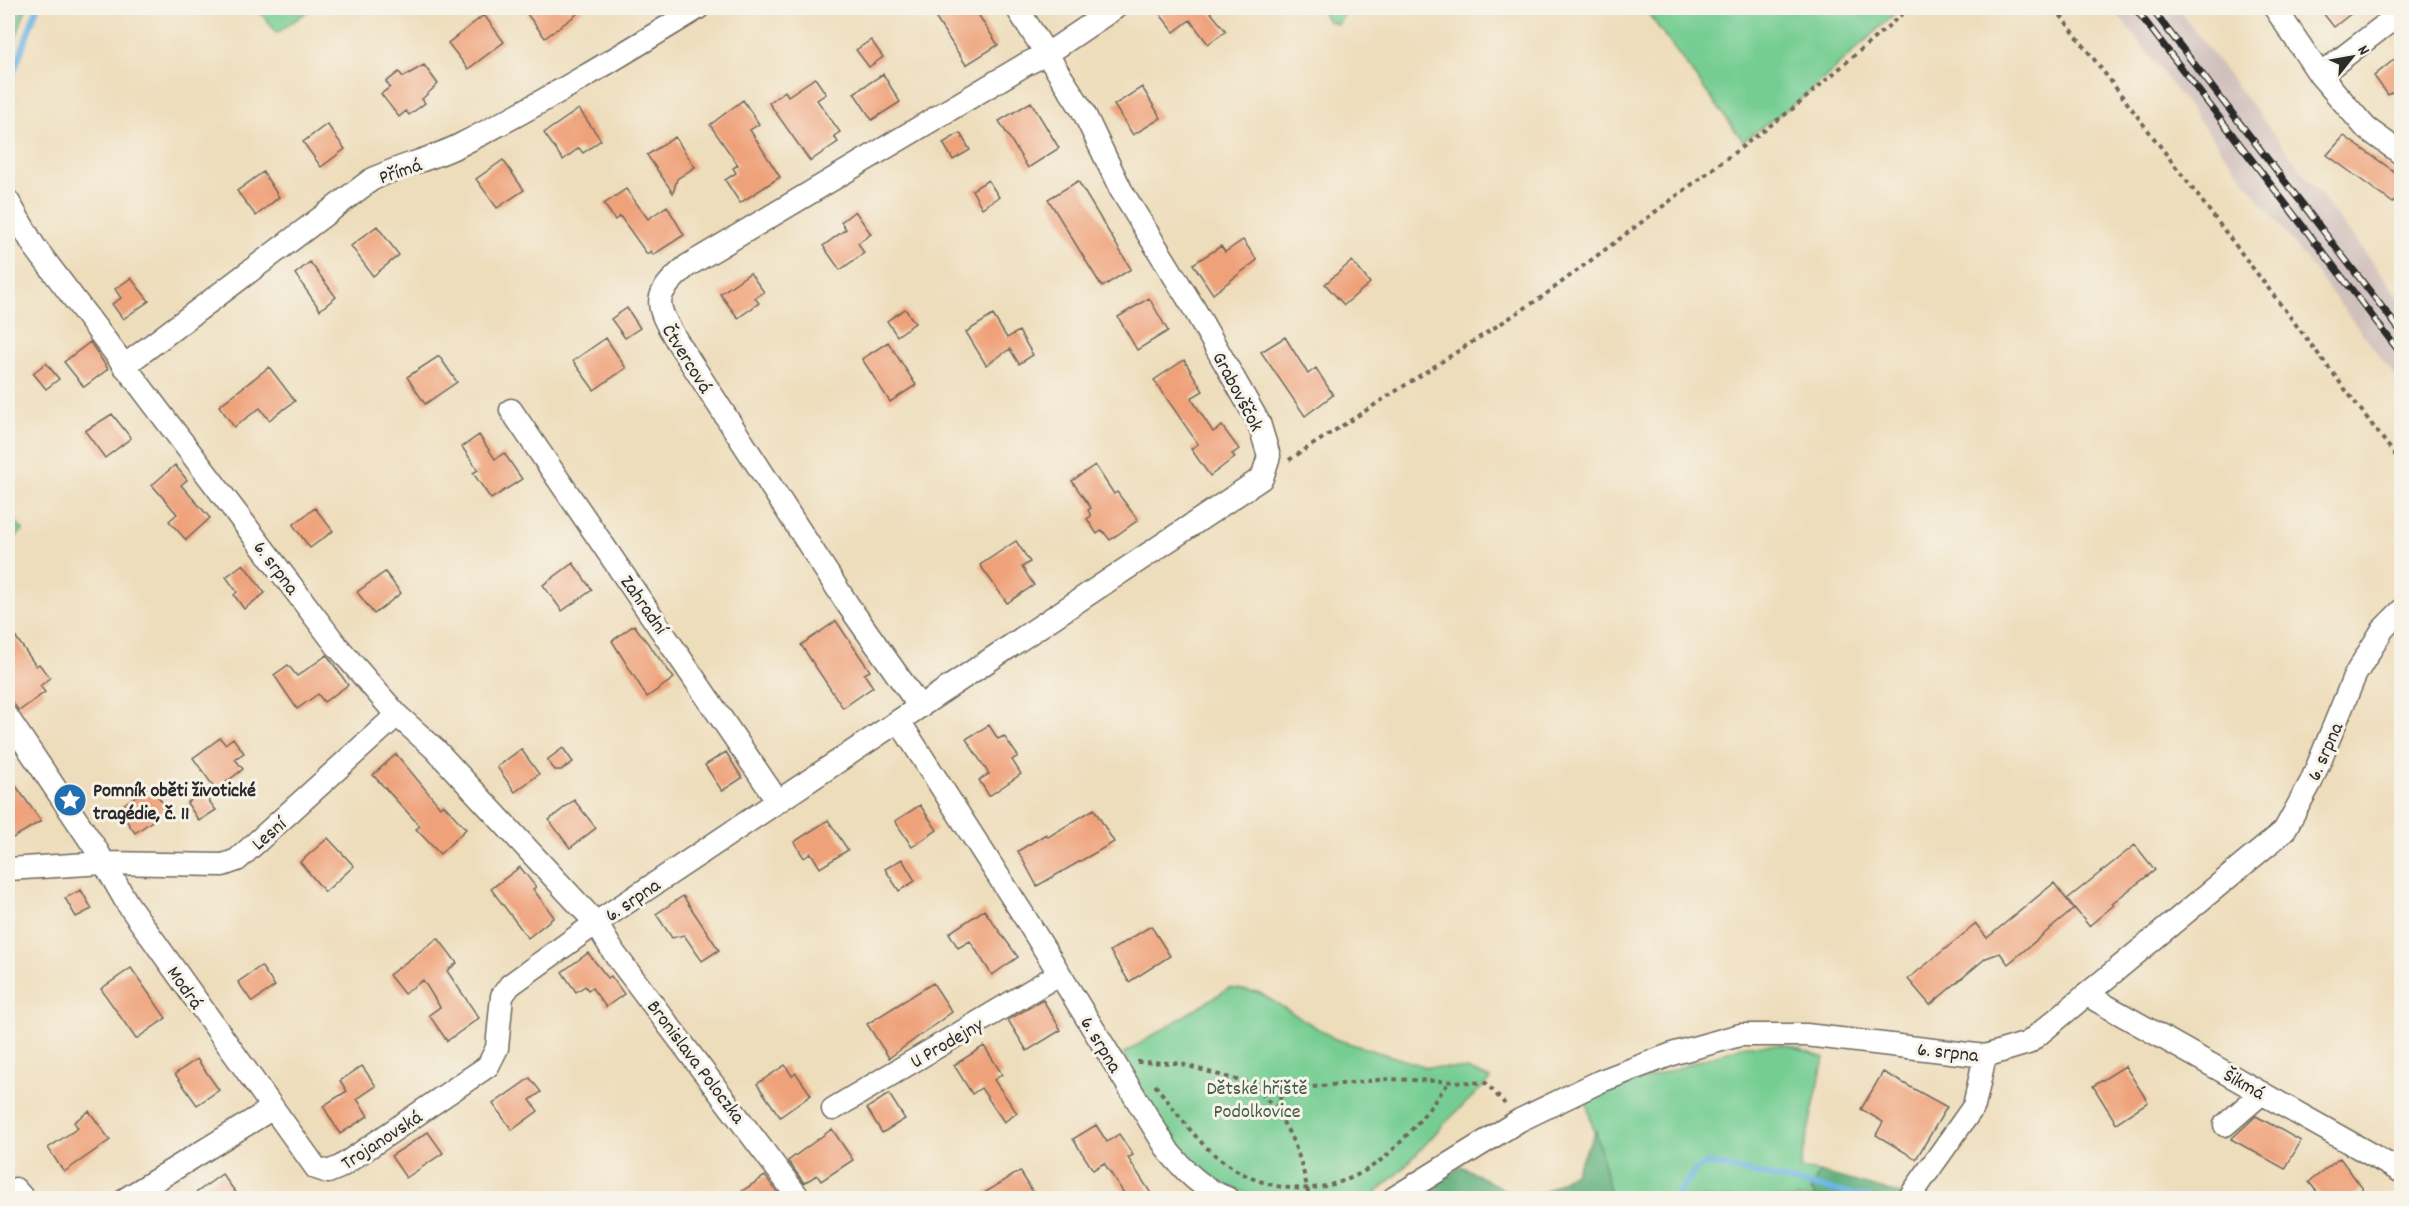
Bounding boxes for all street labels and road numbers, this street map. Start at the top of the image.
street label: Přímá [376,152,426,193]
street label: Čtvercová [653,319,718,400]
street label: Grabovščok [1204,348,1269,437]
street label: 6. srpna [245,536,305,602]
street label: Zahradní [612,570,674,642]
street label: 6. srpna [2301,718,2352,786]
street label: Lesní [246,811,295,858]
street label: 6. srpna [600,872,667,930]
street label: Modrá [158,961,209,1016]
street label: Bronislava Poloczka [639,995,751,1131]
street label: U Prodejny [906,1012,990,1077]
street label: 6. srpna [1072,1012,1128,1080]
street label: 6. srpna [1916,1037,1980,1071]
street label: Šikmá [2218,1063,2269,1108]
street label: Trojanovská [336,1105,429,1178]

